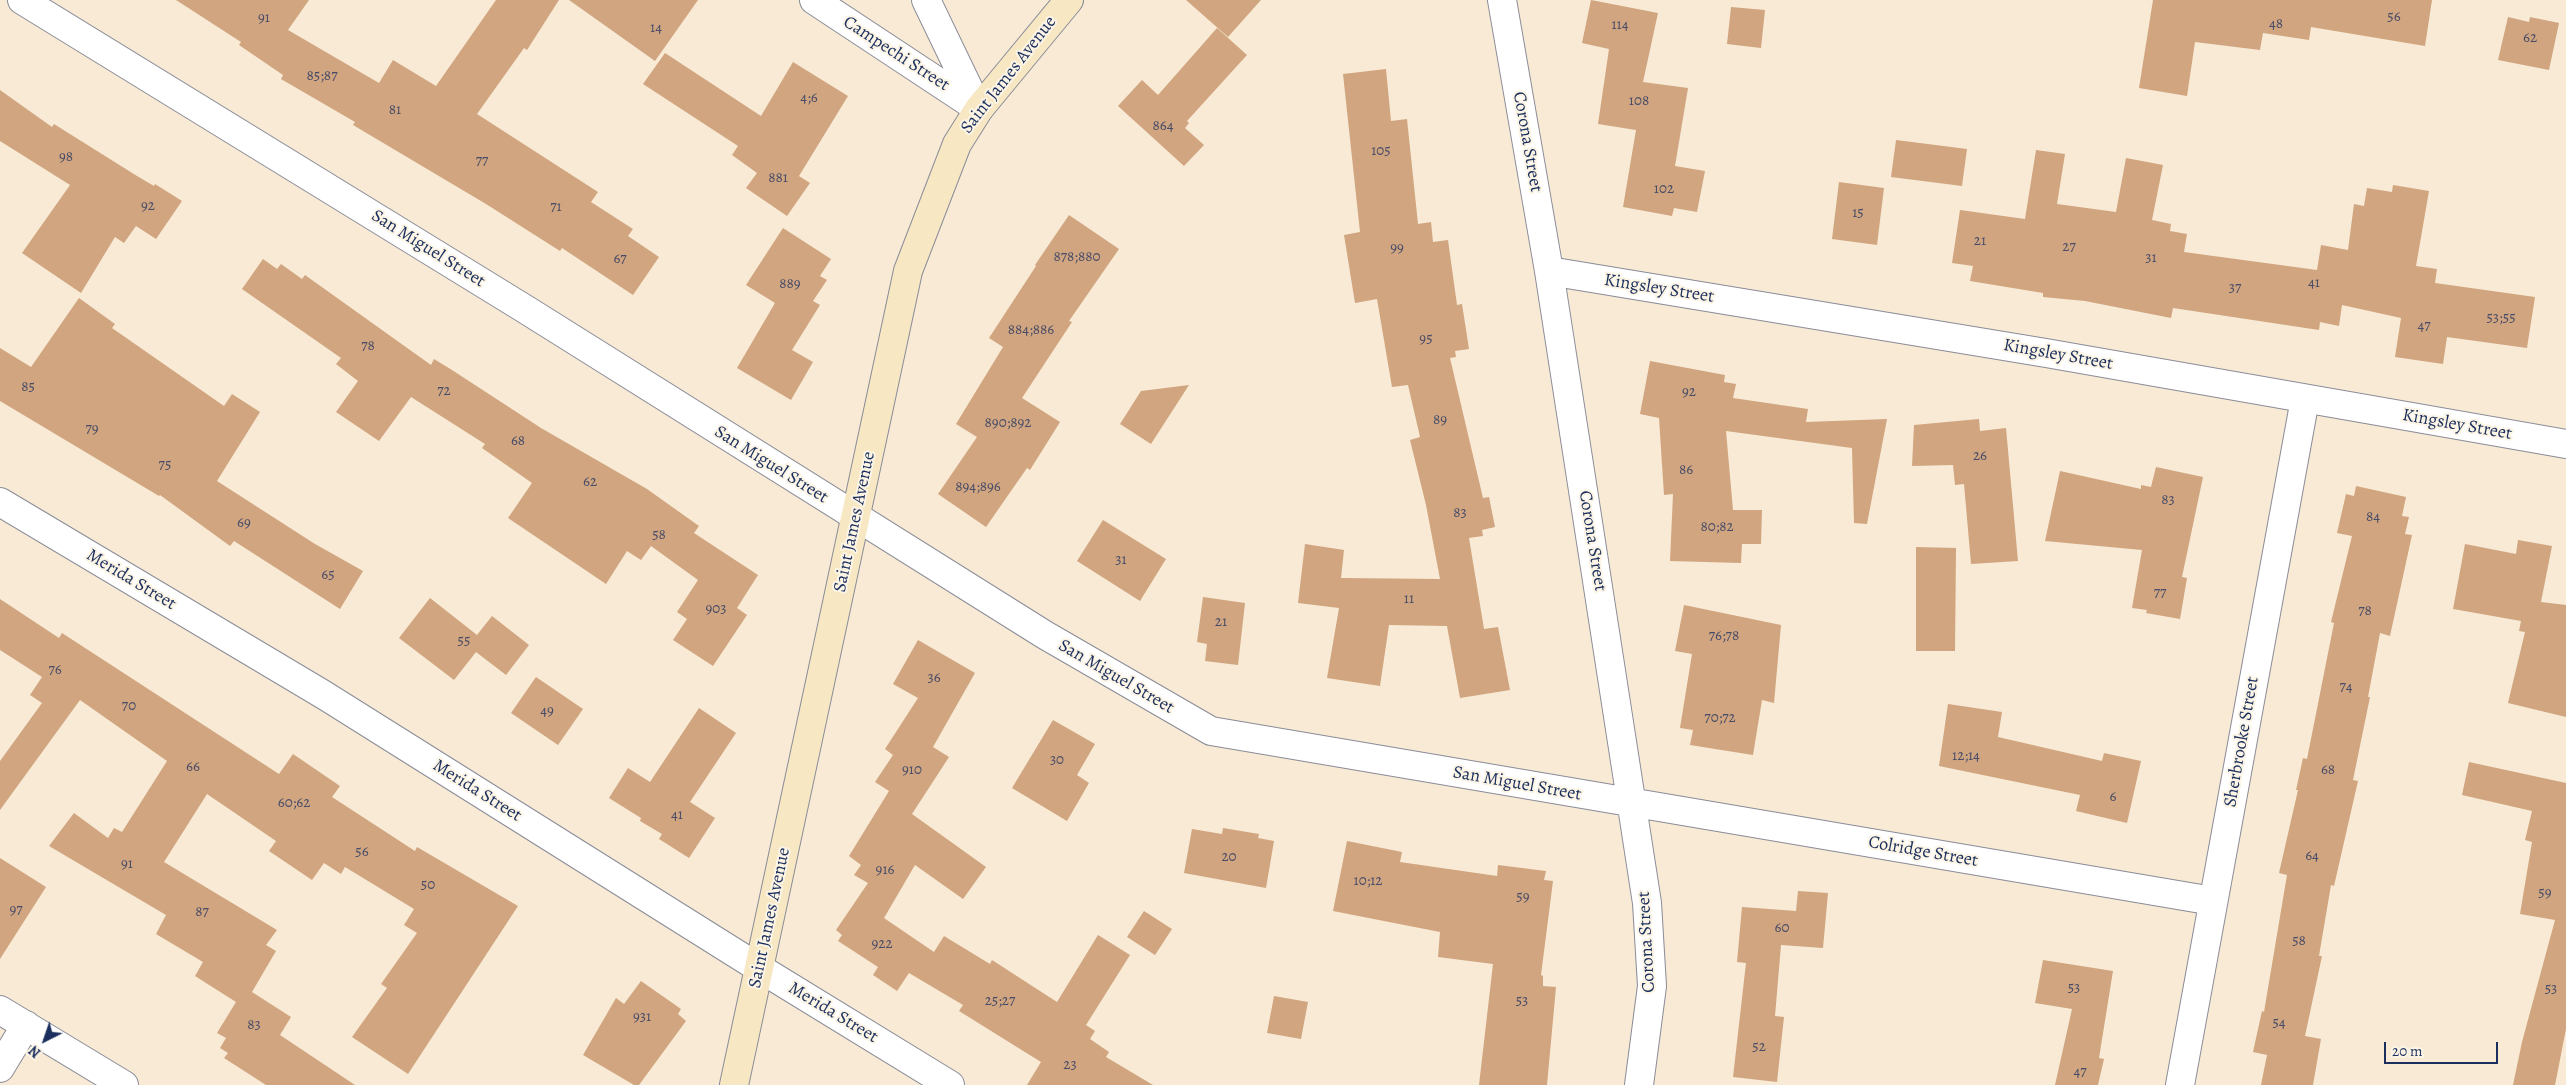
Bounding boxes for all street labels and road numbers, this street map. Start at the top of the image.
street label: Campechi Street [839,12,953,96]
street label: Saint James Avenue [956,12,1062,138]
street label: Corona Street [1508,90,1546,194]
street label: San Miguel Street [367,205,489,293]
street label: Kingsley Street [1603,270,1715,308]
street label: Kingsley Street [2002,335,2114,375]
street label: Kingsley Street [2401,405,2513,445]
street label: San Miguel Street [710,421,832,509]
street label: Saint James Avenue [830,450,880,594]
street label: Corona Street [1573,489,1611,593]
street label: Merida Street [82,545,180,615]
street label: San Miguel Street [1054,635,1178,719]
street label: Sherbrooke Street [2220,675,2264,809]
street label: Merida Street [429,755,525,827]
street label: San Miguel Street [1451,762,1583,806]
street label: Colridge Street [1867,832,1979,872]
street label: Saint James Avenue [745,846,795,990]
street label: Corona Street [1634,891,1660,993]
street label: Merida Street [784,978,882,1048]

